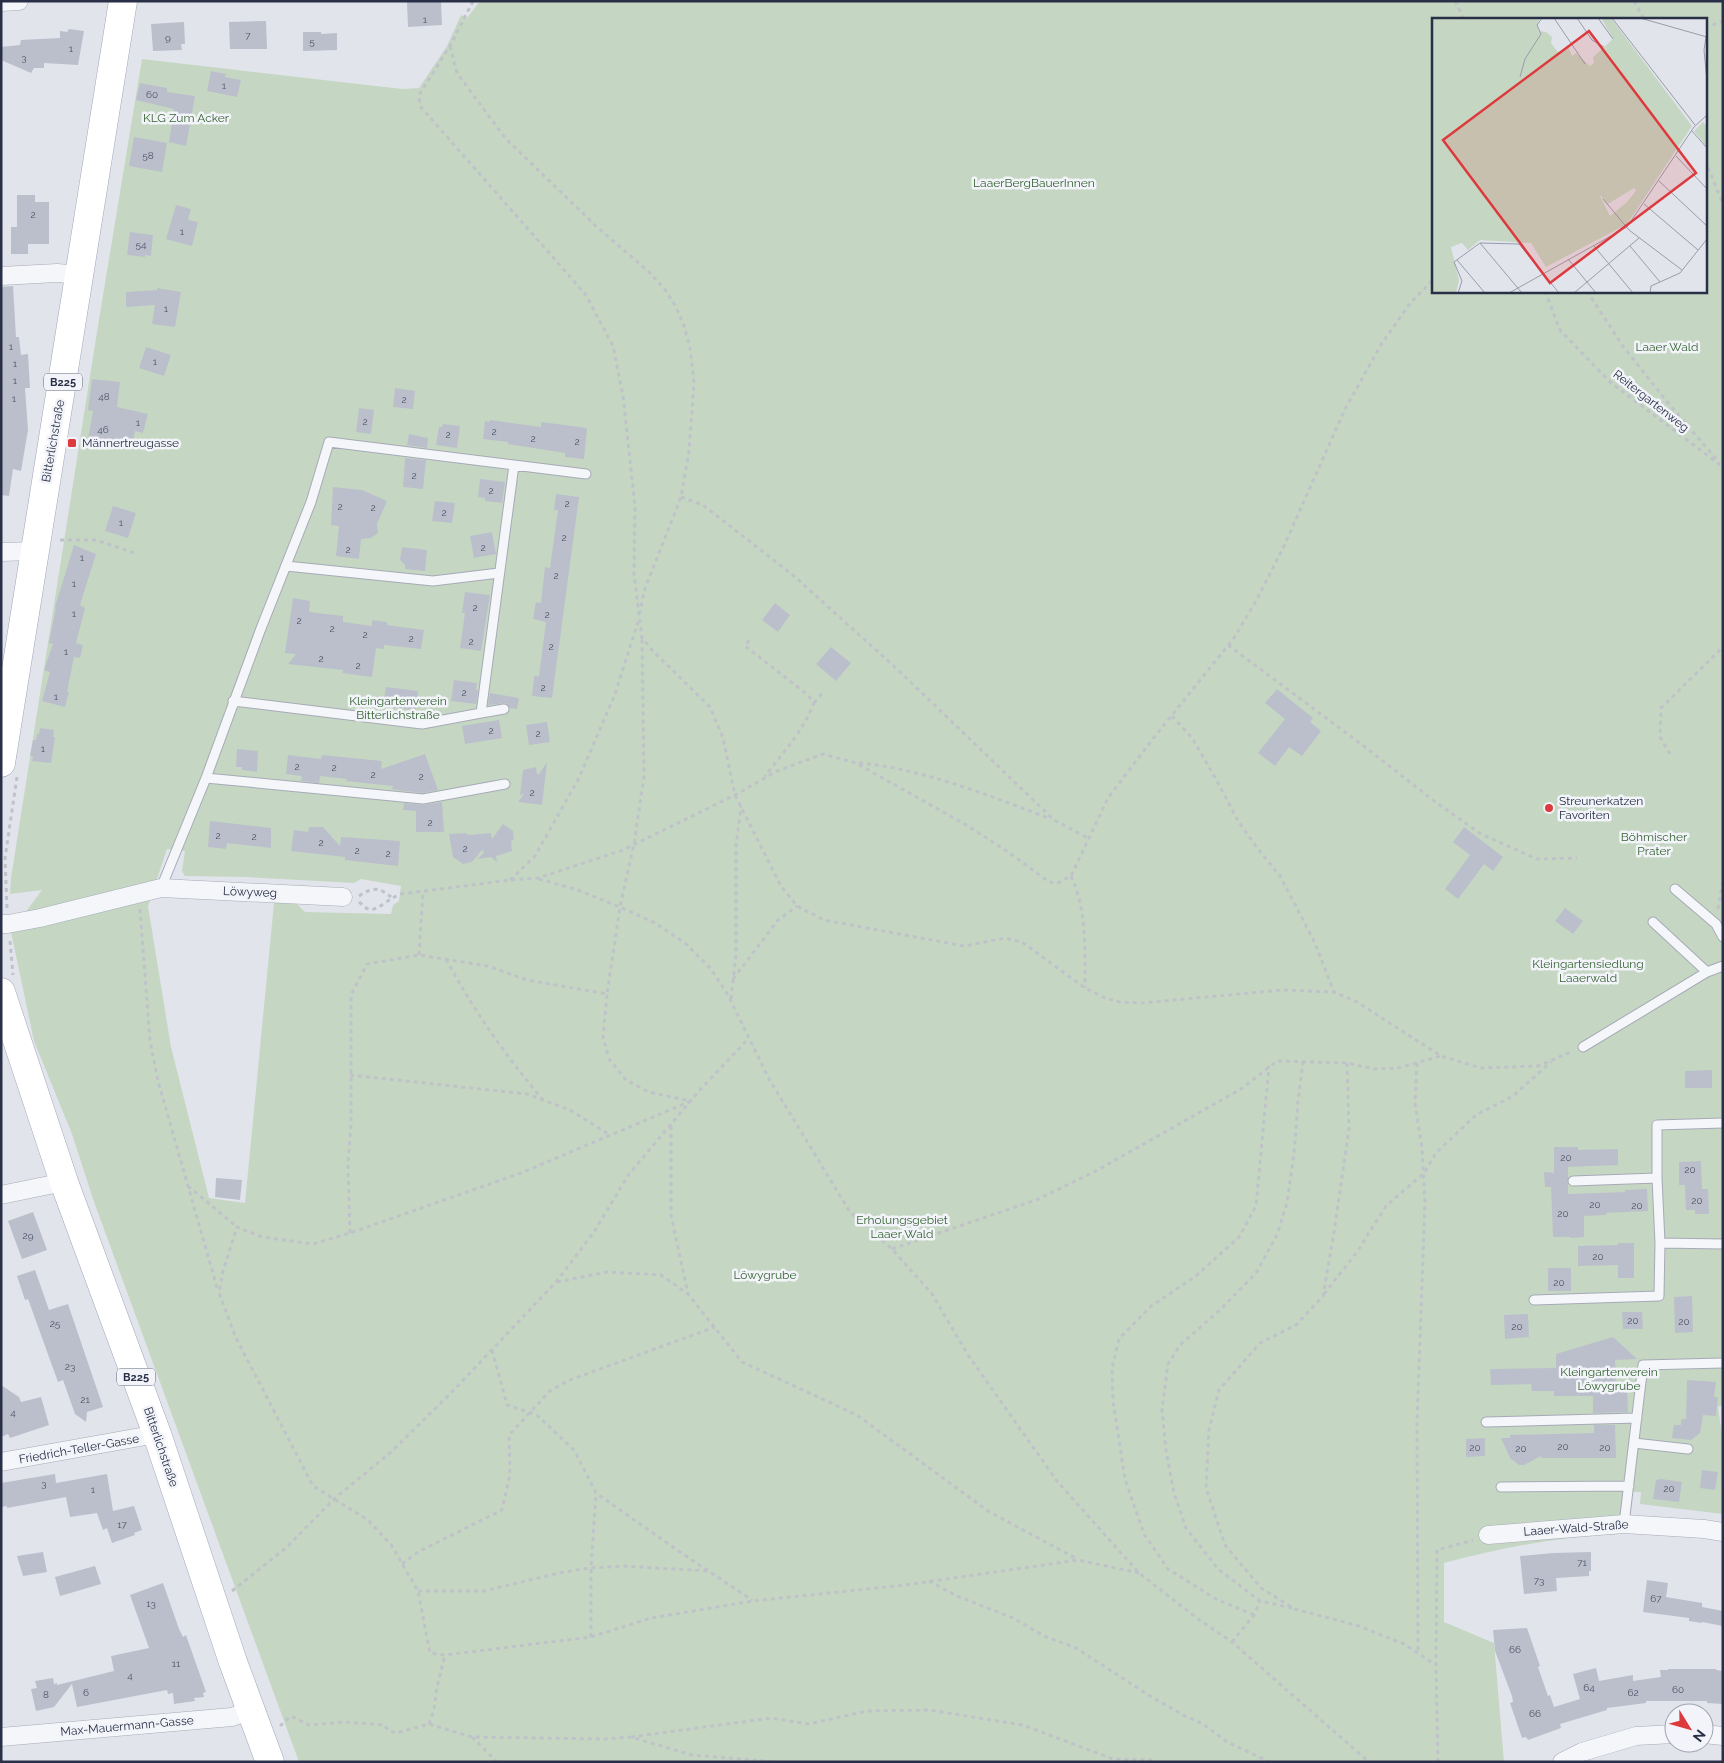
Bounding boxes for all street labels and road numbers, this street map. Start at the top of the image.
street label: Reitergartenweg [1610,367,1692,435]
road number: B225 [44,374,82,391]
street label: Bitterlichstraße [39,399,67,483]
street label: Löwyweg [223,884,277,900]
road number: B225 [117,1368,155,1385]
street label: Bitterlichstraße [141,1405,181,1489]
street label: Friedrich-Teller-Gasse [18,1432,140,1466]
street label: Laaer-Wald-Straße [1523,1517,1629,1539]
street label: Max-Mauermann-Gasse [60,1713,194,1739]

